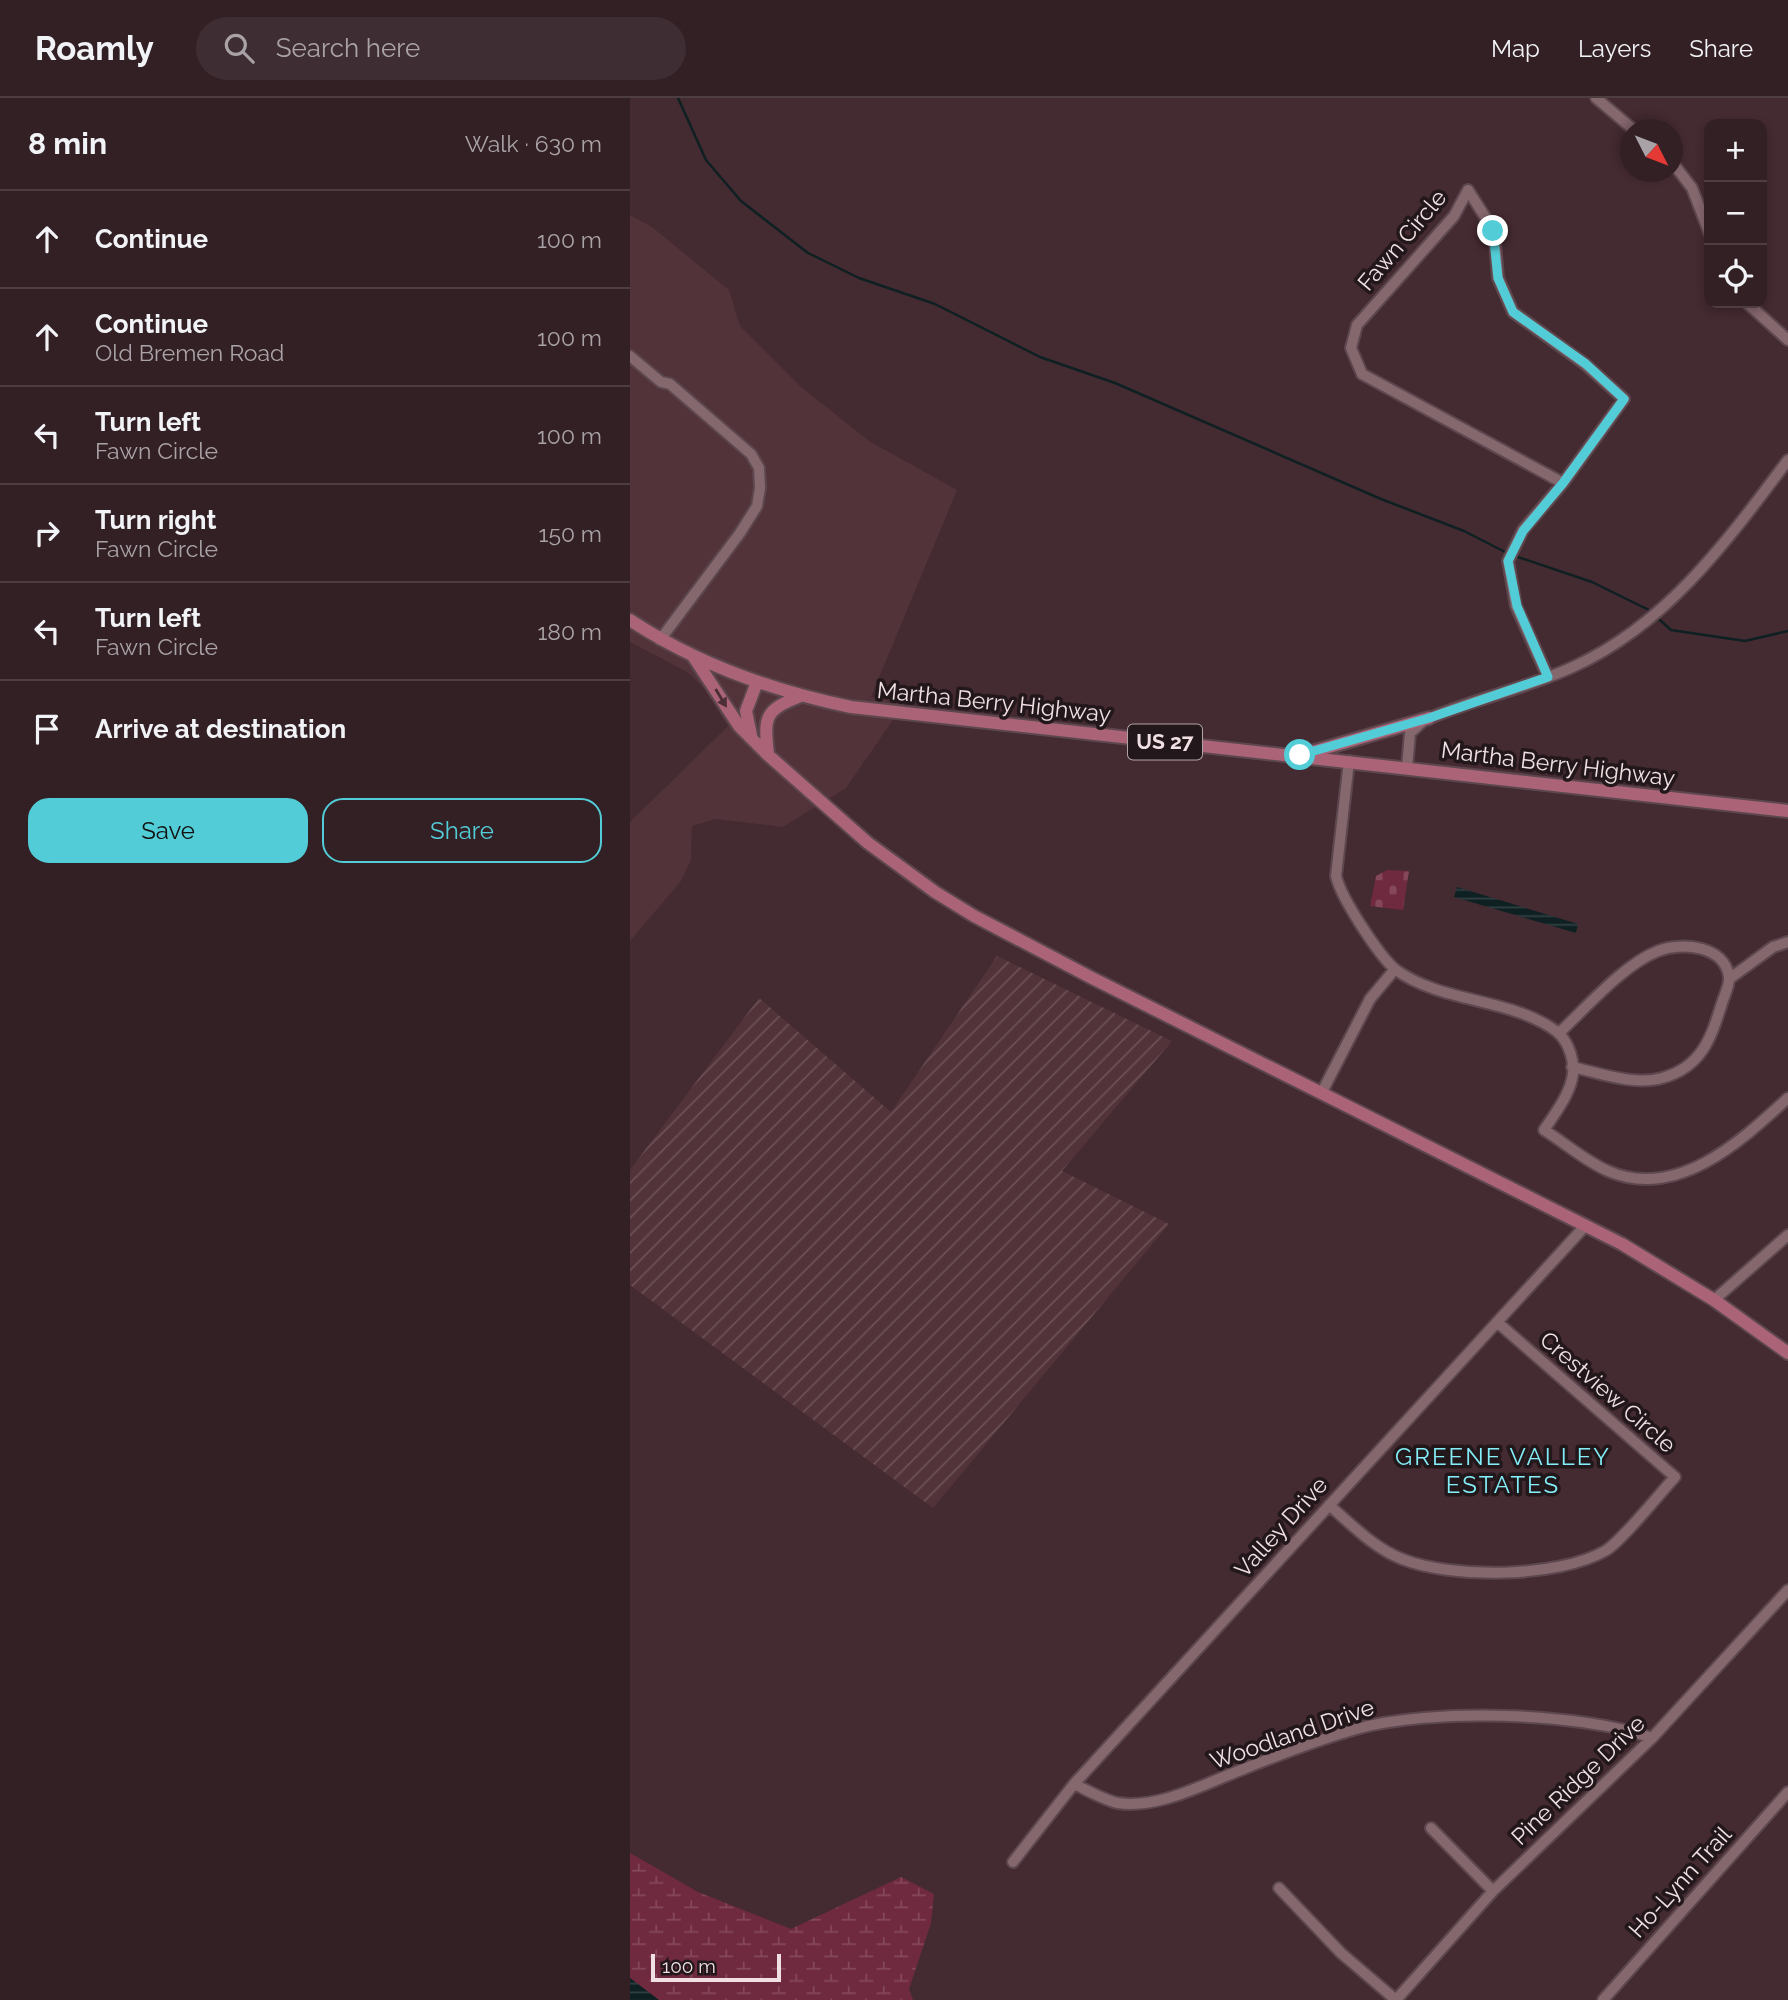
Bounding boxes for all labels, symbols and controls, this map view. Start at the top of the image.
search box [196,17,686,80]
text: Roamly [35,29,154,68]
icon: search [220,29,258,67]
text: Search here [276,33,420,63]
text: Map [1491,34,1540,63]
text: Layers [1578,34,1651,63]
text: Share [1689,34,1753,63]
north arrow [1620,119,1683,182]
map controls [1704,119,1767,308]
button: + [1704,119,1767,182]
text: 8 min [28,126,107,161]
text: Walk · 630 m [465,130,602,157]
button: − [1704,182,1767,245]
street label: Fawn Circle [1352,184,1452,295]
route end [1477,215,1508,246]
icon: ahead [28,220,66,258]
text: Continue [95,224,208,254]
text: 100 m [537,226,602,253]
button: locate [1704,245,1767,308]
text: Continue [95,309,208,339]
icon: ahead [28,318,66,356]
text: 100 m [537,324,602,351]
text: Old Bremen Road [95,339,284,366]
text: Turn left [95,407,201,437]
icon: left [28,416,66,454]
text: 100 m [537,422,602,449]
text: Fawn Circle [95,437,218,464]
text: Turn right [95,505,216,535]
icon: right [28,514,66,552]
text: 150 m [539,520,602,547]
text: Fawn Circle [95,535,218,562]
text: Turn left [95,603,201,633]
icon: left [28,612,66,650]
text: 180 m [537,618,602,645]
text: Fawn Circle [95,633,218,660]
street label: Martha Berry Highway [876,676,1112,727]
one-way arrow [715,688,727,707]
icon: arrive [28,710,66,748]
text: Arrive at destination [95,714,346,744]
road number: US 27 [1128,724,1202,760]
street label: Martha Berry Highway [1440,736,1676,791]
route start [1284,739,1315,770]
button: Save [28,798,308,863]
button: Share [322,798,602,863]
street label: Crestview Circle [1535,1325,1682,1458]
district label: GREENE VALLEY ESTATES [1395,1442,1611,1499]
street label: Valley Drive [1229,1471,1333,1582]
street label: Woodland Drive [1206,1693,1377,1774]
street label: Pine Ridge Drive [1505,1709,1650,1850]
street label: Ho-Lynn Trail [1623,1820,1737,1943]
scale bar [651,1951,780,1983]
text: 100 m [662,1955,716,1977]

